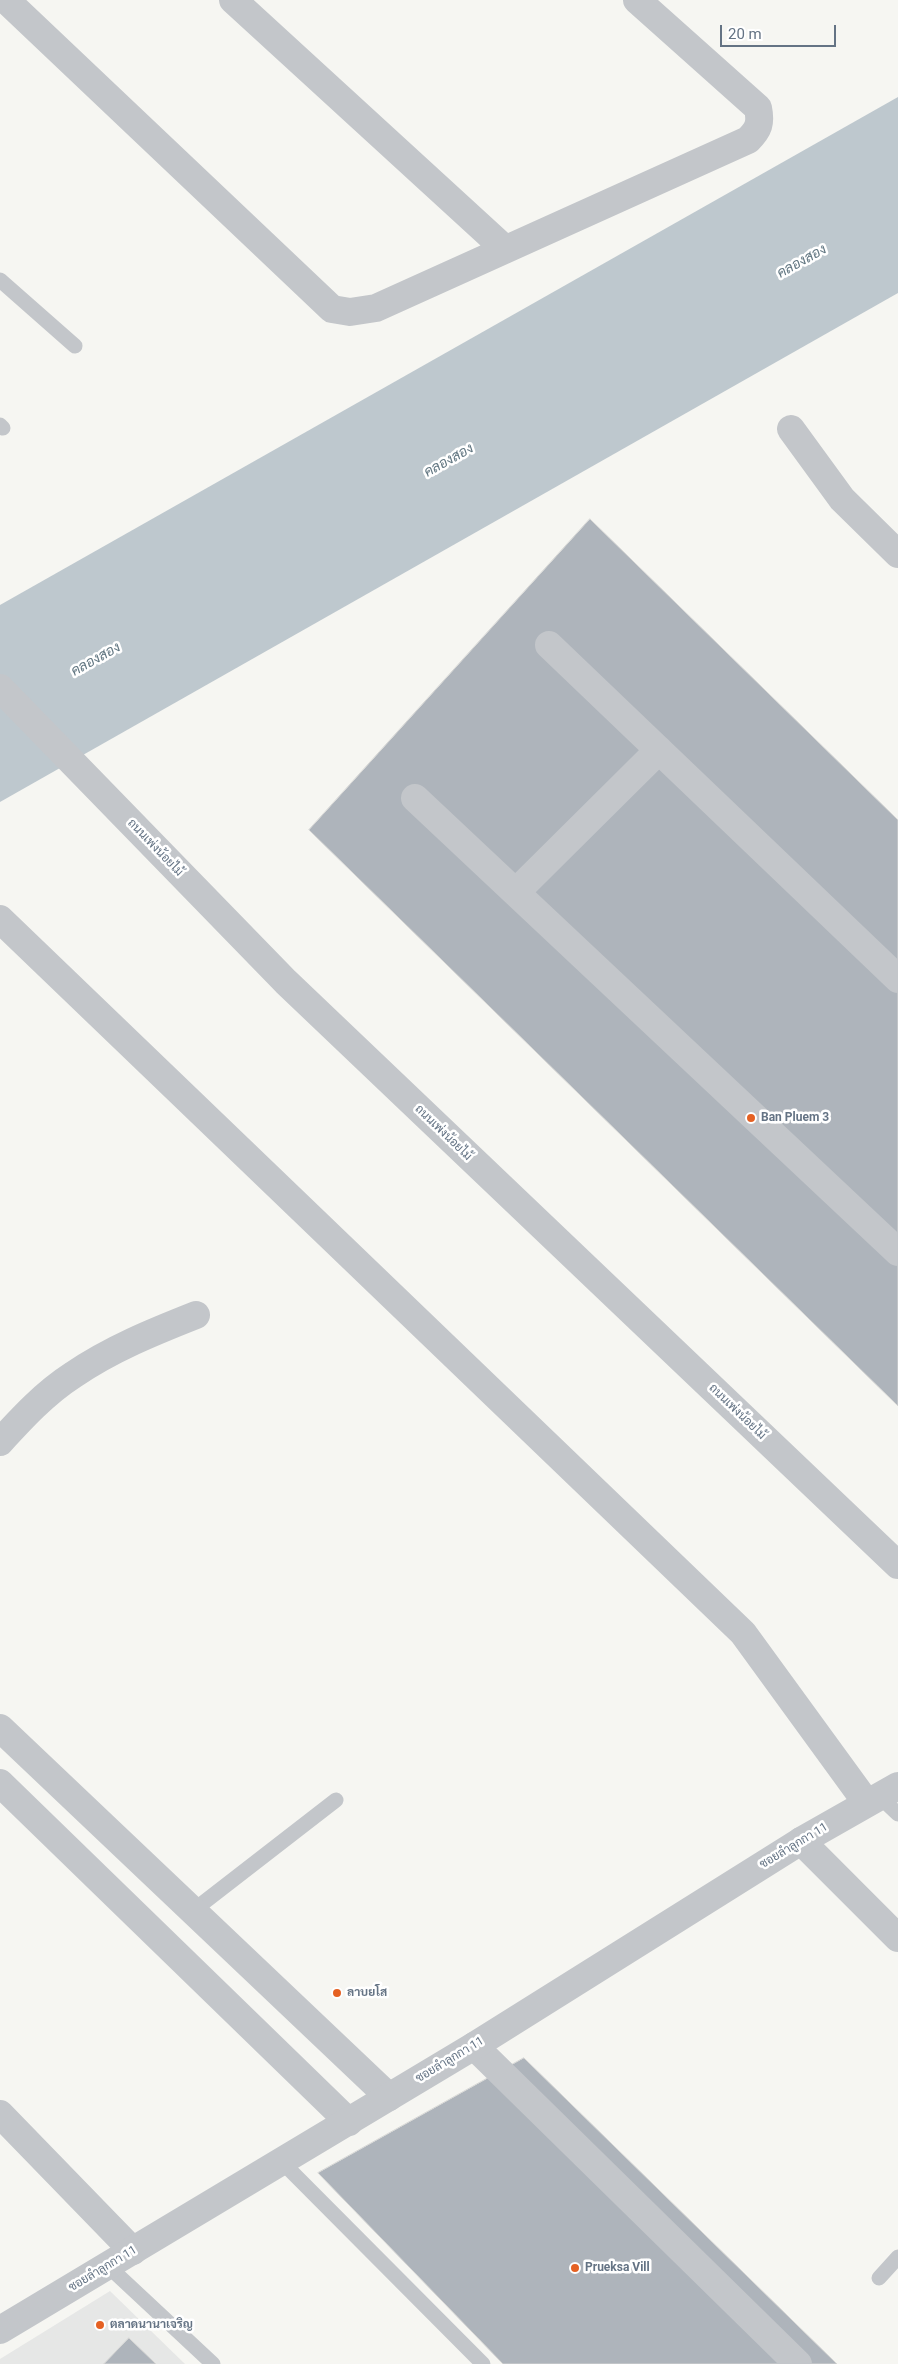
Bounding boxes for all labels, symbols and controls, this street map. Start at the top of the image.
scale bar [723,15,839,47]
text: 20 m [728,25,762,43]
water label: คลองสอง [774,242,830,282]
water label: คลองสอง [421,441,477,481]
water label: คลองสอง [68,640,124,680]
street label: ถนนเพ่งน้อยไม้ [124,817,186,879]
street label: ถนนเพ่งน้อยไม้ [412,1102,474,1164]
place label: Ban Pluem 3 [761,1111,829,1125]
marker: Ban Pluem 3 [745,1112,757,1124]
street label: ถนนเพ่งน้อยไม้ [706,1381,768,1443]
street label: ซอยลำลูกกา 11 [757,1820,831,1872]
place label: ลาบยโส [347,1986,387,2000]
marker: ลาบยโส [331,1987,343,1999]
street label: ซอยลำลูกกา 11 [413,2034,487,2086]
street label: ซอยลำลูกกา 11 [66,2243,140,2295]
place label: Prueksa Vill [585,2261,650,2275]
marker: Prueksa Vill [569,2262,581,2274]
place label: ตลาดนานาเจริญ [110,2318,193,2332]
marker: ตลาดนานาเจริญ [94,2319,106,2331]

